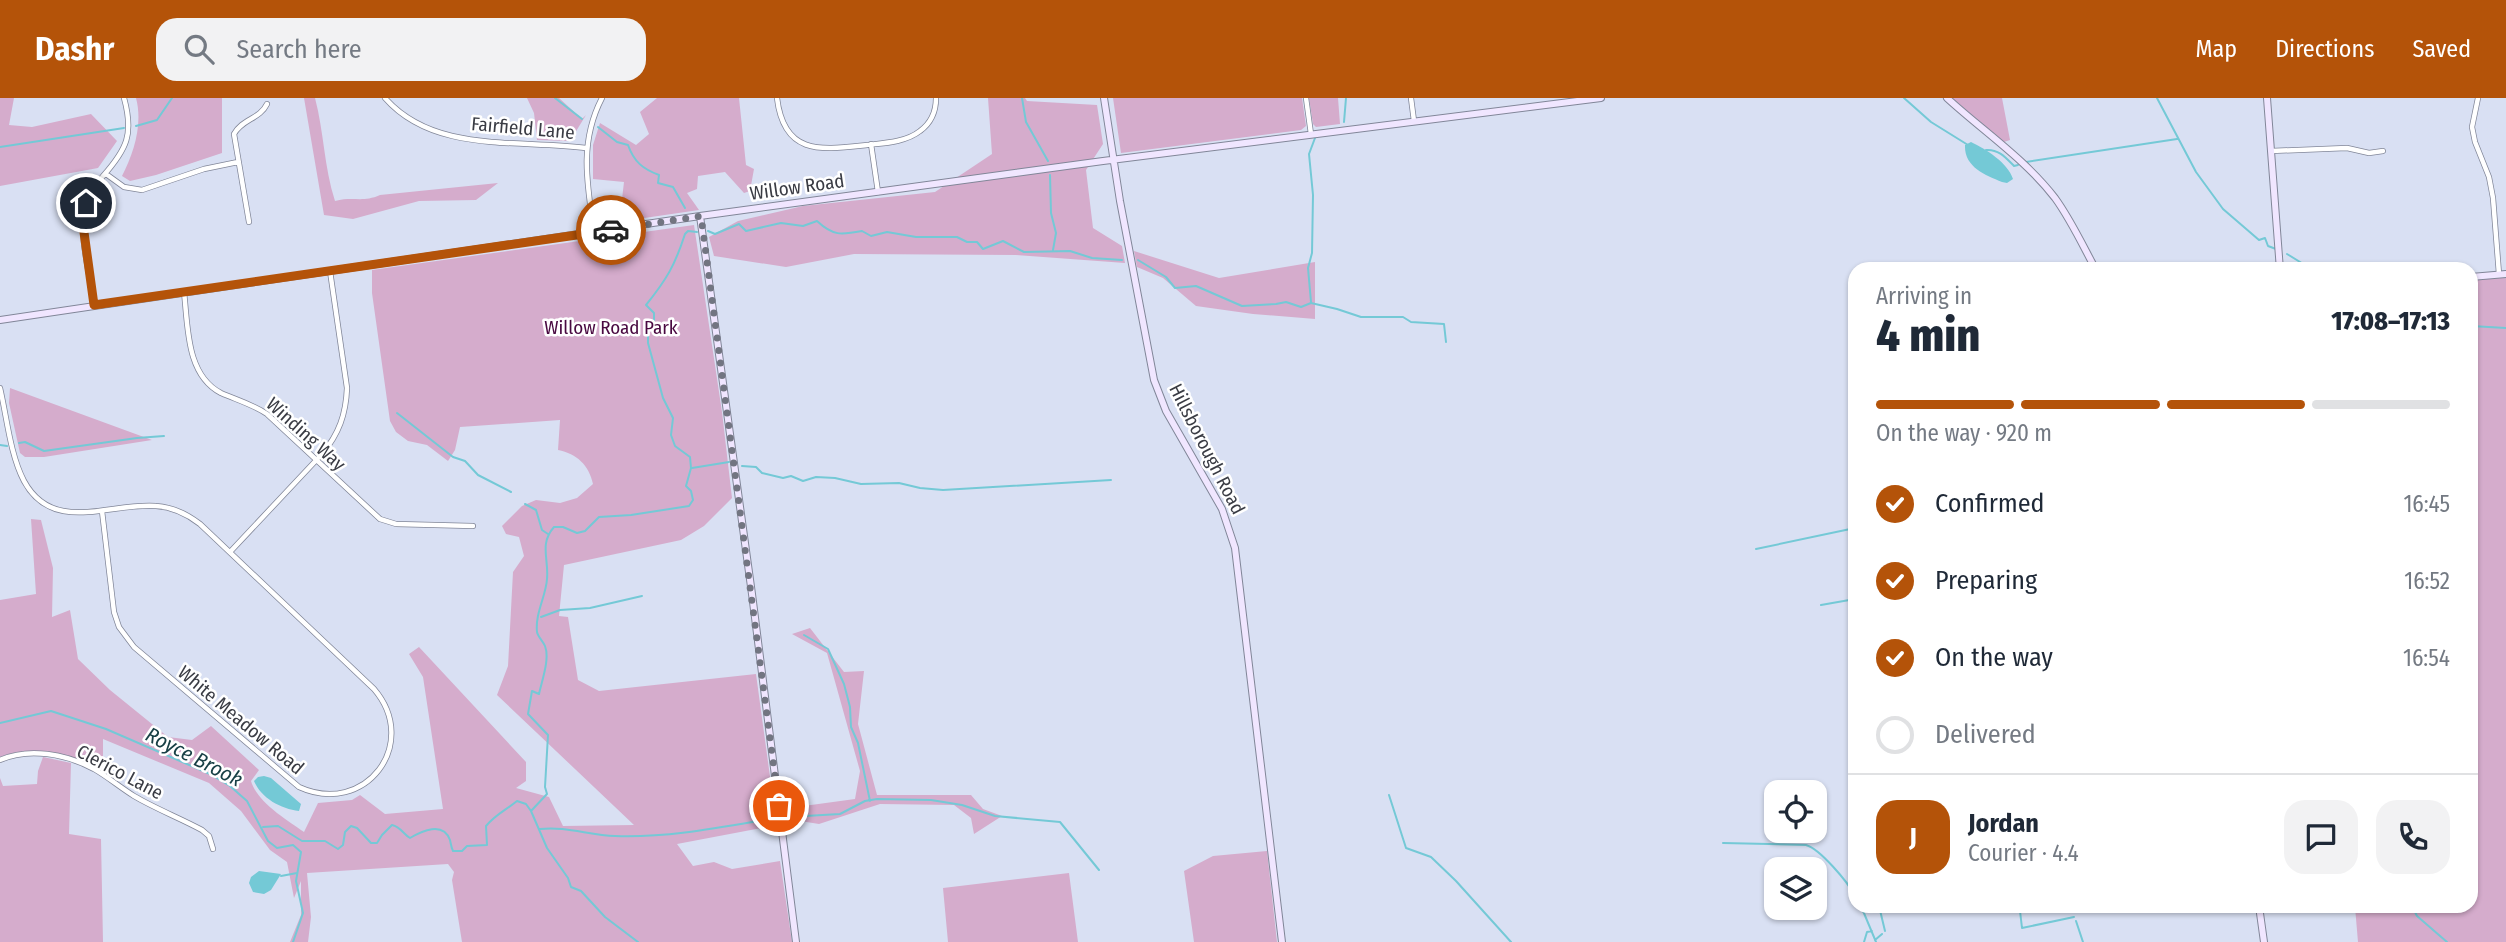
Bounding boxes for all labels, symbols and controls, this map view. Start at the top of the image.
search box [156,18,646,81]
text: Dashr [35,29,114,69]
icon: search [180,30,218,68]
text: Search here [236,34,362,65]
text: Map [2196,35,2237,63]
text: Directions [2275,35,2374,63]
text: Saved [2412,35,2471,63]
street label: Fairfield Lane [470,112,576,144]
street label: Willow Road [748,169,846,205]
pin [56,173,116,233]
icon: home [67,184,105,222]
courier [576,195,646,265]
icon: car [592,211,630,249]
text: Arriving in [1876,282,1972,310]
text: 17:08–17:13 [2331,306,2450,337]
text: 4 min [1876,308,1980,363]
park label: Willow Road Park [544,316,678,339]
street label: Hillsborough Road [1164,380,1250,518]
street label: Winding Way [262,392,351,476]
text: On the way · 920 m [1876,419,2052,447]
icon: check [1876,485,1914,523]
text: Confirmed [1935,488,2045,519]
text: 16:45 [2403,490,2450,518]
icon: check [1876,562,1914,600]
text: Preparing [1935,565,2037,596]
text: 16:52 [2404,567,2450,595]
icon: check [1876,639,1914,677]
text: On the way [1935,642,2053,673]
text: 16:54 [2403,644,2450,672]
street label: White Meadow Road [173,661,309,779]
text: Delivered [1935,719,2036,750]
water label: Royce Brook [141,722,247,792]
street label: Clerico Lane [73,740,167,804]
pin [749,776,809,836]
map controls [1764,780,1827,920]
button: locate [1764,780,1827,843]
icon: bag [760,787,798,825]
button: chat [2284,800,2358,874]
button: phone [2376,800,2450,874]
text: Jordan [1968,808,2039,839]
text: J [1909,822,1917,853]
text: Courier · 4.4 [1968,839,2079,867]
button: layers [1764,857,1827,920]

